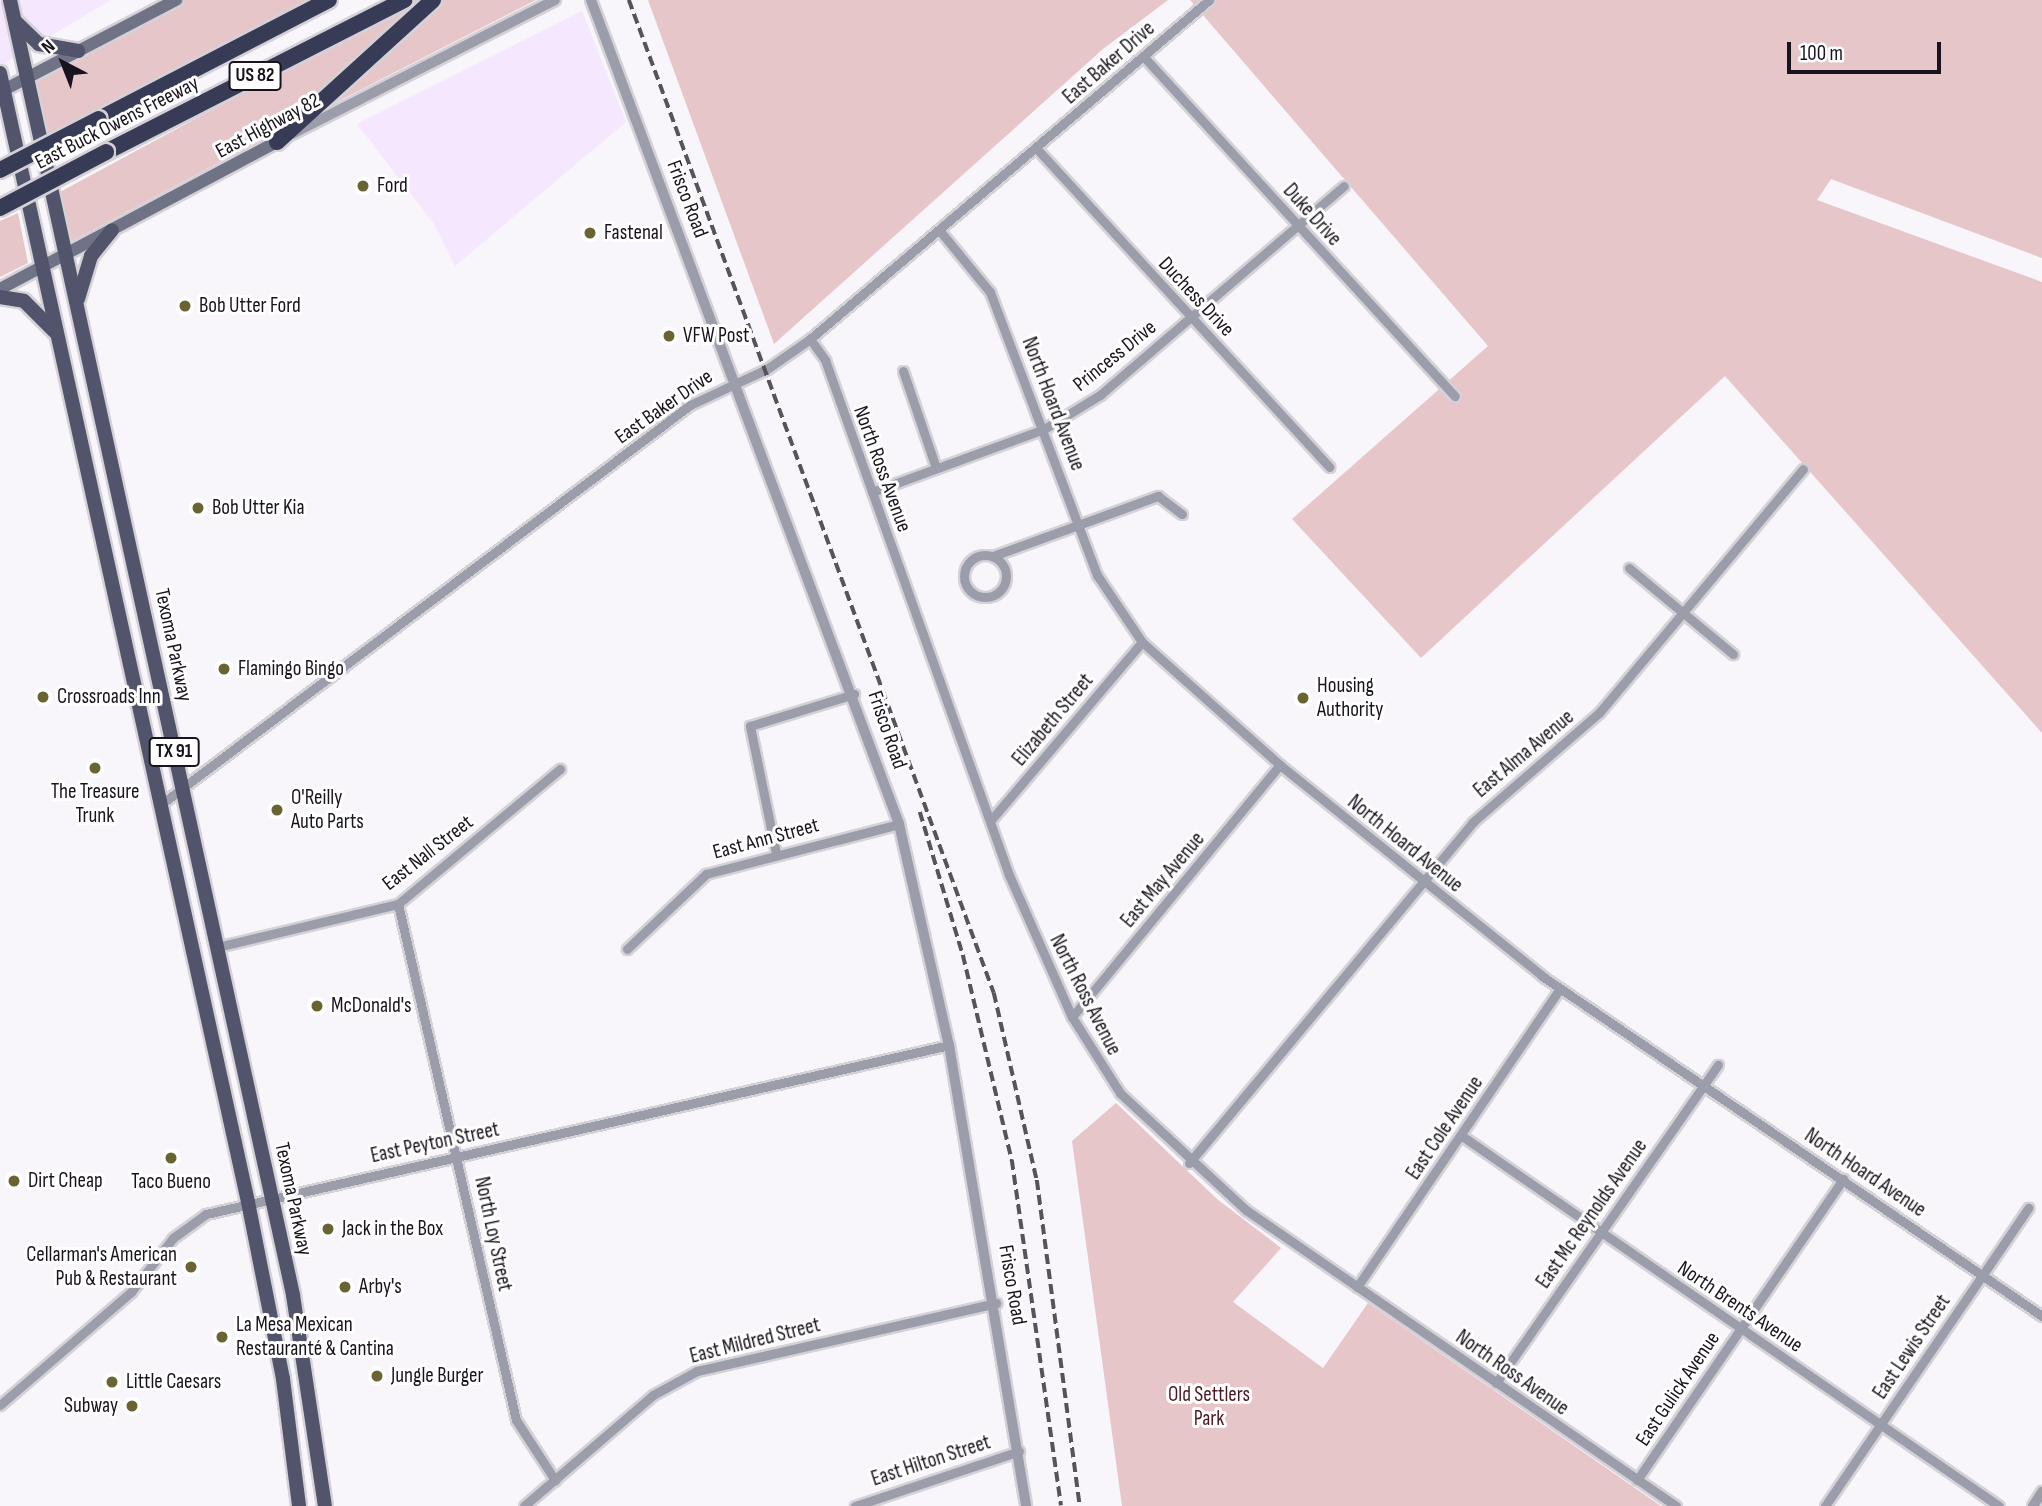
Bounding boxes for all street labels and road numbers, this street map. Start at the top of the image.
street label: East Baker Drive [1058,16,1160,110]
road number: US 82 [227,60,283,92]
street label: East Buck Owens Freeway [31,71,203,175]
street label: East Highway 82 [211,88,325,164]
street label: Frisco Road [661,157,713,241]
street label: Duke Drive [1277,179,1347,251]
street label: Duchess Drive [1153,252,1239,342]
street label: Princess Drive [1068,315,1162,397]
street label: North Hoard Avenue [1016,334,1090,474]
street label: East Baker Drive [610,364,718,450]
street label: North Ross Avenue [848,403,916,535]
street label: Texoma Parkway [149,586,197,704]
street label: Elizabeth Street [1007,669,1099,771]
street label: Frisco Road [862,688,912,772]
street label: East Alma Avenue [1469,705,1579,803]
road number: TX 91 [148,736,200,768]
street label: North Hoard Avenue [1342,790,1468,898]
street label: East Nall Street [378,810,478,896]
street label: East Ann Street [710,813,822,865]
street label: East May Avenue [1116,827,1210,933]
street label: North Ross Avenue [1044,930,1126,1060]
street label: East Cole Avenue [1401,1071,1489,1185]
street label: East Peyton Street [368,1117,502,1169]
street label: North Hoard Avenue [1800,1123,1930,1223]
street label: East Mc Reynolds Avenue [1531,1135,1653,1293]
street label: Texoma Parkway [269,1140,317,1258]
street label: North Loy Street [469,1175,517,1293]
street label: Frisco Road [993,1243,1031,1327]
street label: North Brents Avenue [1673,1256,1807,1358]
street label: East Lewis Street [1868,1290,1956,1404]
street label: East Mildred Street [687,1313,823,1369]
street label: North Ross Avenue [1451,1325,1573,1421]
street label: East Gulick Avenue [1631,1327,1725,1451]
street label: East Hilton Street [868,1430,994,1492]

